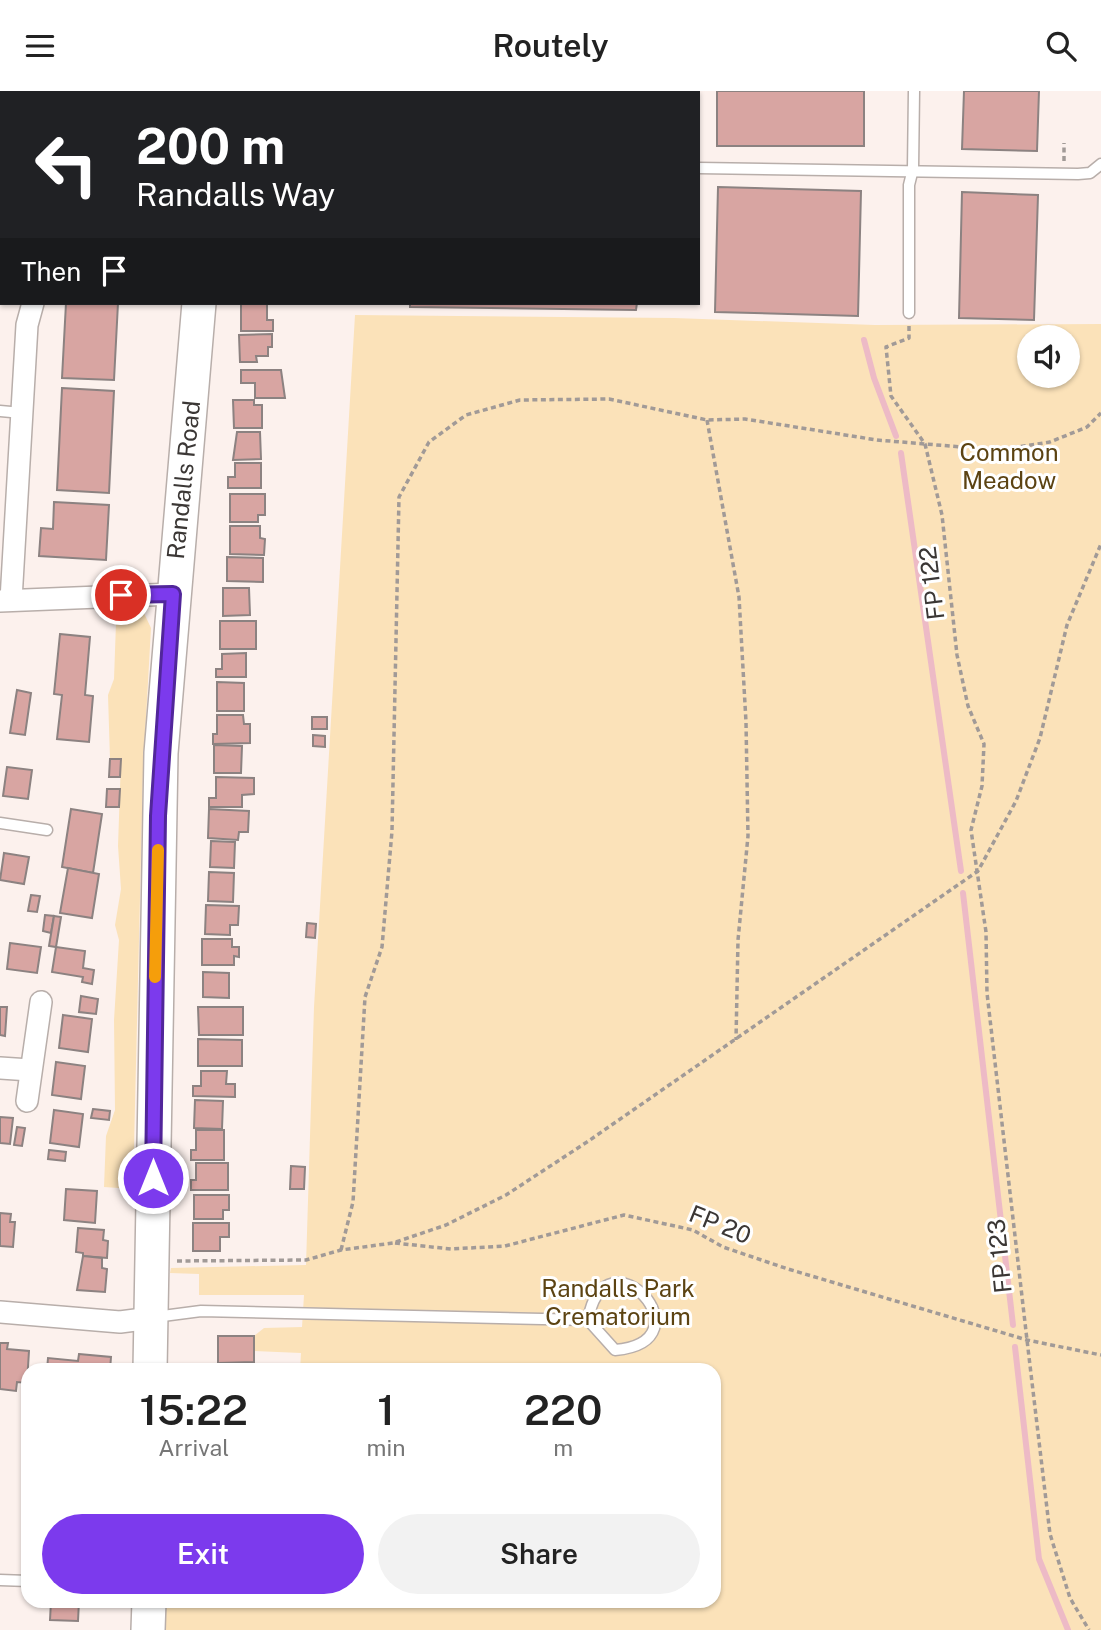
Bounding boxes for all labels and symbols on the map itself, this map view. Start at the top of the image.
street label: Randalls Road [161,399,205,561]
park label: Common Meadow [960,438,1059,494]
street label: FP 122 [913,545,949,621]
pin [91,565,151,625]
position arrow [116,1141,190,1215]
street label: FP 20 [685,1199,755,1249]
street label: FP 123 [981,1218,1017,1295]
park label: Randalls Park Crematorium [541,1274,695,1330]

